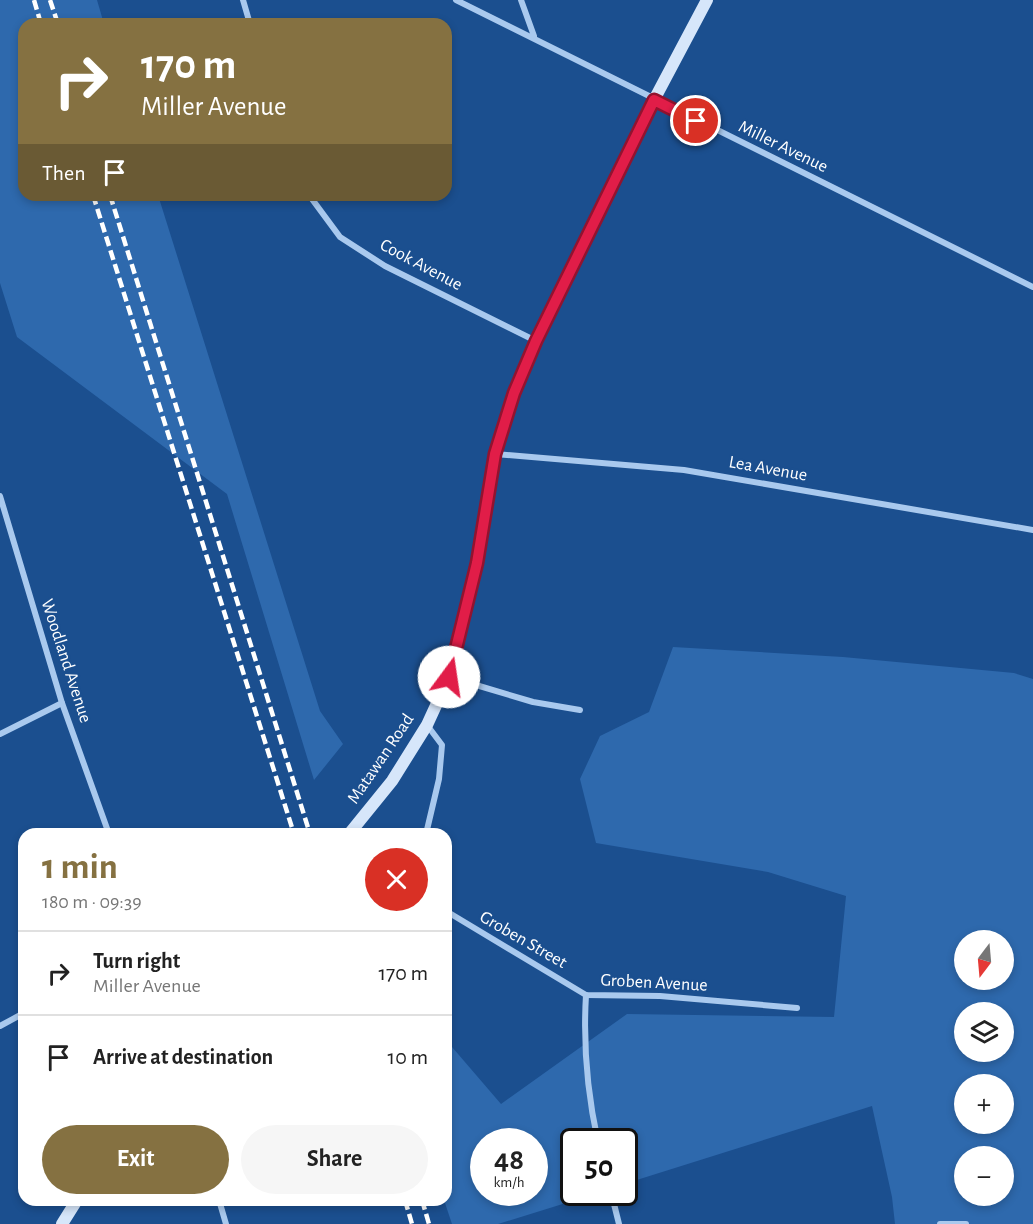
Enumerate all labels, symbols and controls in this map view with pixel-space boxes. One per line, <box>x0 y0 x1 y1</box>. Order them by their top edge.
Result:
icon: right <box>42 42 120 120</box>
text: 170 m <box>141 44 236 86</box>
text: Miller Avenue <box>141 93 287 120</box>
pin <box>670 95 721 146</box>
icon: arrive <box>679 104 712 137</box>
street label: Miller Avenue <box>735 118 831 176</box>
icon: arrive <box>98 156 131 189</box>
text: Then <box>42 162 86 184</box>
street label: Cook Avenue <box>377 236 465 294</box>
street label: Lea Avenue <box>727 453 809 485</box>
street label: Woodland Avenue <box>38 597 94 725</box>
position arrow <box>417 645 481 709</box>
street label: Matawan Road <box>344 711 418 807</box>
button: close <box>365 848 428 911</box>
text: 1 min <box>42 849 118 885</box>
text: 180 m · 09:39 <box>42 892 142 912</box>
street label: Groben Street <box>476 908 570 972</box>
north arrow <box>954 930 1014 990</box>
map controls <box>954 930 1014 1206</box>
text: Turn right <box>93 950 180 972</box>
icon: right <box>42 957 75 990</box>
text: 170 m <box>378 962 428 984</box>
street label: Groben Avenue <box>600 971 708 995</box>
text: Miller Avenue <box>93 976 201 996</box>
button: layers <box>954 1002 1014 1062</box>
icon: arrive <box>42 1041 75 1074</box>
text: Arrive at destination <box>93 1046 273 1068</box>
text: 10 m <box>388 1046 428 1068</box>
button: + <box>954 1074 1014 1134</box>
button: Exit <box>42 1125 229 1194</box>
button: Share <box>241 1125 428 1194</box>
speed limit sign: 50 <box>560 1128 638 1206</box>
text: 48 <box>494 1145 524 1175</box>
button: − <box>954 1146 1014 1206</box>
text: km/h <box>494 1175 524 1190</box>

